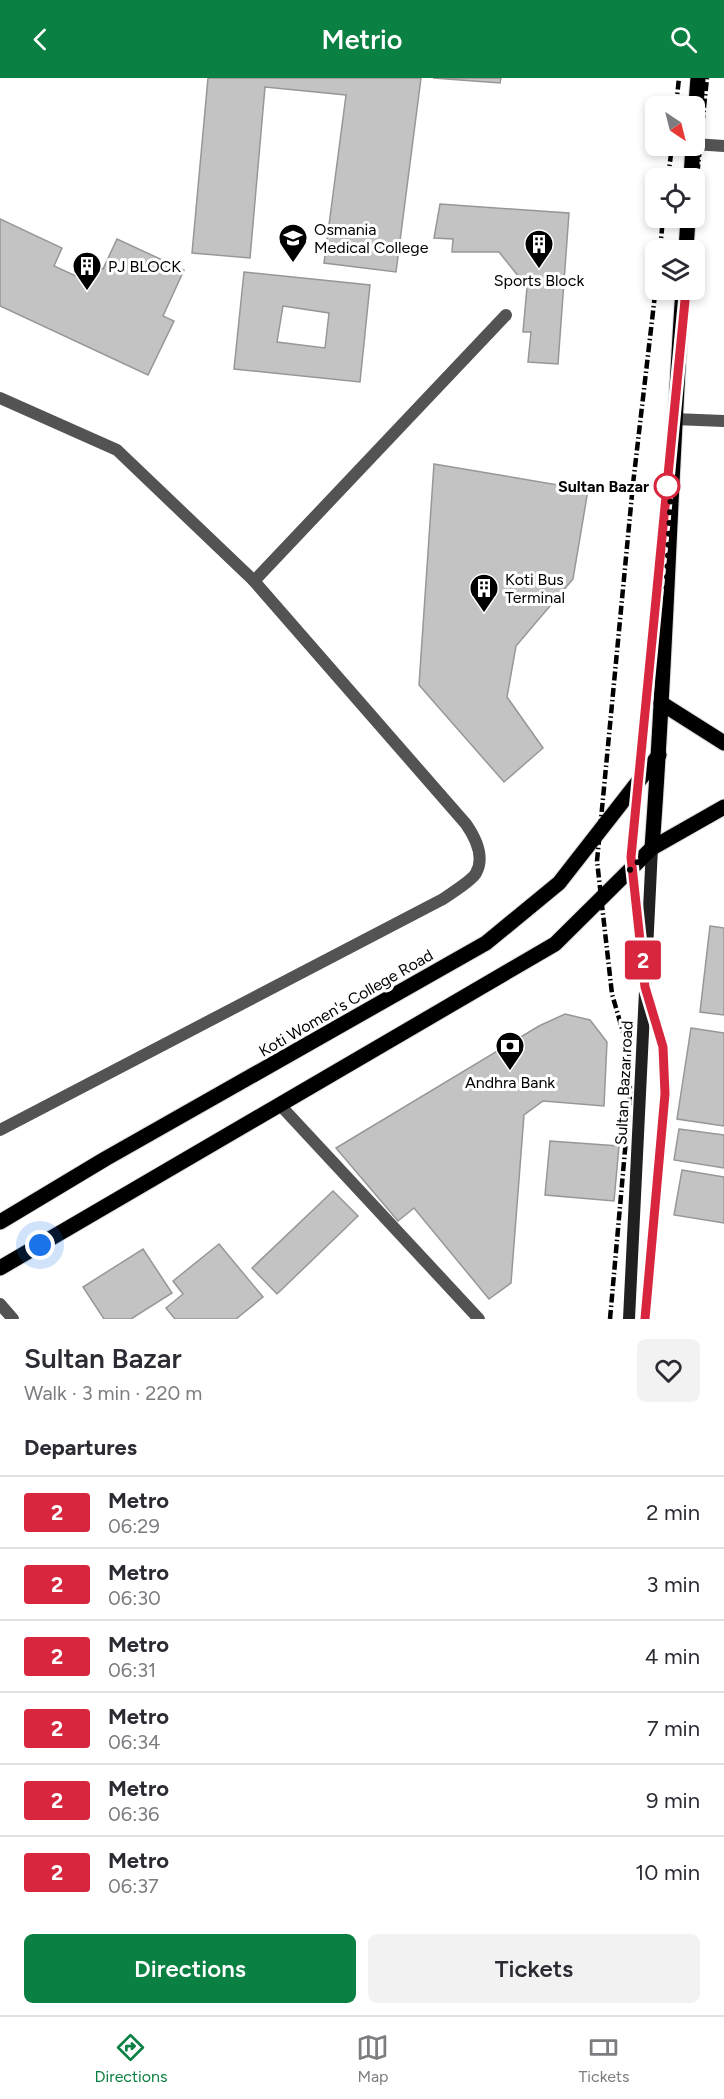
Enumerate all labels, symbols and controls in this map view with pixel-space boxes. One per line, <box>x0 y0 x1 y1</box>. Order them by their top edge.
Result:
icon: back <box>24 23 57 56</box>
text: Metrio <box>322 23 402 56</box>
icon: search <box>667 23 700 56</box>
north arrow <box>645 96 705 156</box>
map controls <box>645 96 705 300</box>
button: locate <box>645 168 705 228</box>
place label: Osmania Medical College <box>314 220 429 257</box>
school or university icon: Osmania Medical College <box>277 222 309 264</box>
building icon: Sports Block <box>523 228 555 270</box>
button: layers <box>645 240 705 300</box>
building icon: PJ BLOCK <box>71 250 103 292</box>
place label: PJ BLOCK <box>108 257 181 276</box>
place label: Sports Block <box>494 271 584 290</box>
marker: Sultan Bazar <box>654 473 680 499</box>
place label: Sultan Bazar <box>558 477 649 496</box>
place label: Koti Bus Terminal <box>505 570 565 607</box>
building icon: Koti Bus Terminal <box>468 572 500 614</box>
line badge: 2 <box>624 940 662 980</box>
street label: Koti Women's College Road <box>256 945 436 1061</box>
text: 2 <box>637 948 649 973</box>
street label: Sultan Bazar road <box>611 1020 637 1146</box>
bank icon: Andhra Bank <box>494 1030 526 1072</box>
place label: Andhra Bank <box>465 1073 555 1092</box>
your location <box>25 1230 55 1260</box>
button: heart <box>637 1339 700 1402</box>
text: Sultan Bazar <box>24 1341 182 1375</box>
text: Walk · 3 min · 220 m <box>24 1381 202 1405</box>
text: Departures <box>24 1434 137 1461</box>
text: Metro <box>108 1487 169 1514</box>
text: 2 min <box>646 1499 700 1526</box>
text: 2 <box>51 1500 63 1525</box>
text: 06:29 <box>108 1514 160 1538</box>
text: Metro <box>108 1559 169 1586</box>
text: 3 min <box>646 1571 700 1598</box>
text: 2 <box>51 1572 63 1597</box>
text: 06:30 <box>108 1586 161 1610</box>
text: Metro <box>108 1631 169 1658</box>
text: 4 min <box>645 1643 700 1670</box>
text: 2 <box>51 1644 63 1669</box>
text: 06:31 <box>108 1658 156 1682</box>
text: Metro <box>108 1703 169 1730</box>
text: 7 min <box>647 1715 700 1742</box>
text: 2 <box>51 1716 63 1741</box>
text: 06:34 <box>108 1730 161 1754</box>
text: Metro <box>108 1775 169 1802</box>
text: 9 min <box>646 1787 700 1814</box>
text: 2 <box>51 1788 63 1813</box>
text: 06:36 <box>108 1802 159 1826</box>
text: Metro <box>108 1847 169 1874</box>
text: 10 min <box>635 1859 700 1886</box>
text: 2 <box>51 1860 63 1885</box>
text: 06:37 <box>108 1874 159 1898</box>
button: Directions <box>24 1934 356 2003</box>
button: Tickets <box>368 1934 700 2003</box>
tab: Directions <box>95 2031 167 2086</box>
tab: Map <box>356 2031 389 2086</box>
tab: Tickets <box>578 2031 629 2086</box>

